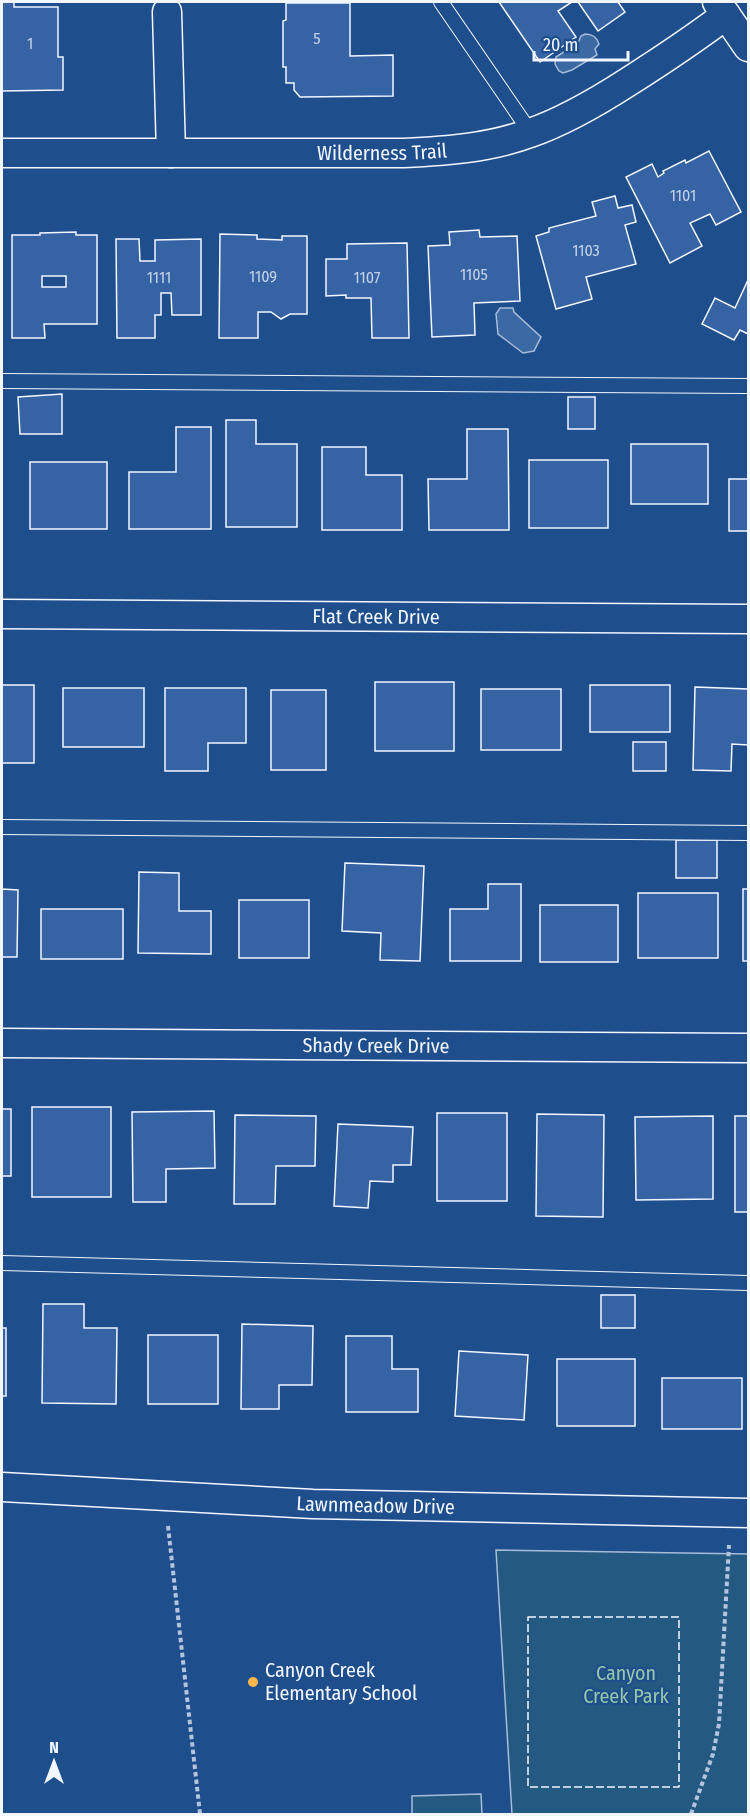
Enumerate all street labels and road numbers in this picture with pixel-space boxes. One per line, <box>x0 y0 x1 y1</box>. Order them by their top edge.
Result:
street label: Wilderness Trail <box>317 138 448 165</box>
street label: Flat Creek Drive <box>312 604 440 629</box>
street label: Shady Creek Drive <box>302 1033 450 1058</box>
street label: Lawnmeadow Drive <box>296 1491 455 1519</box>

